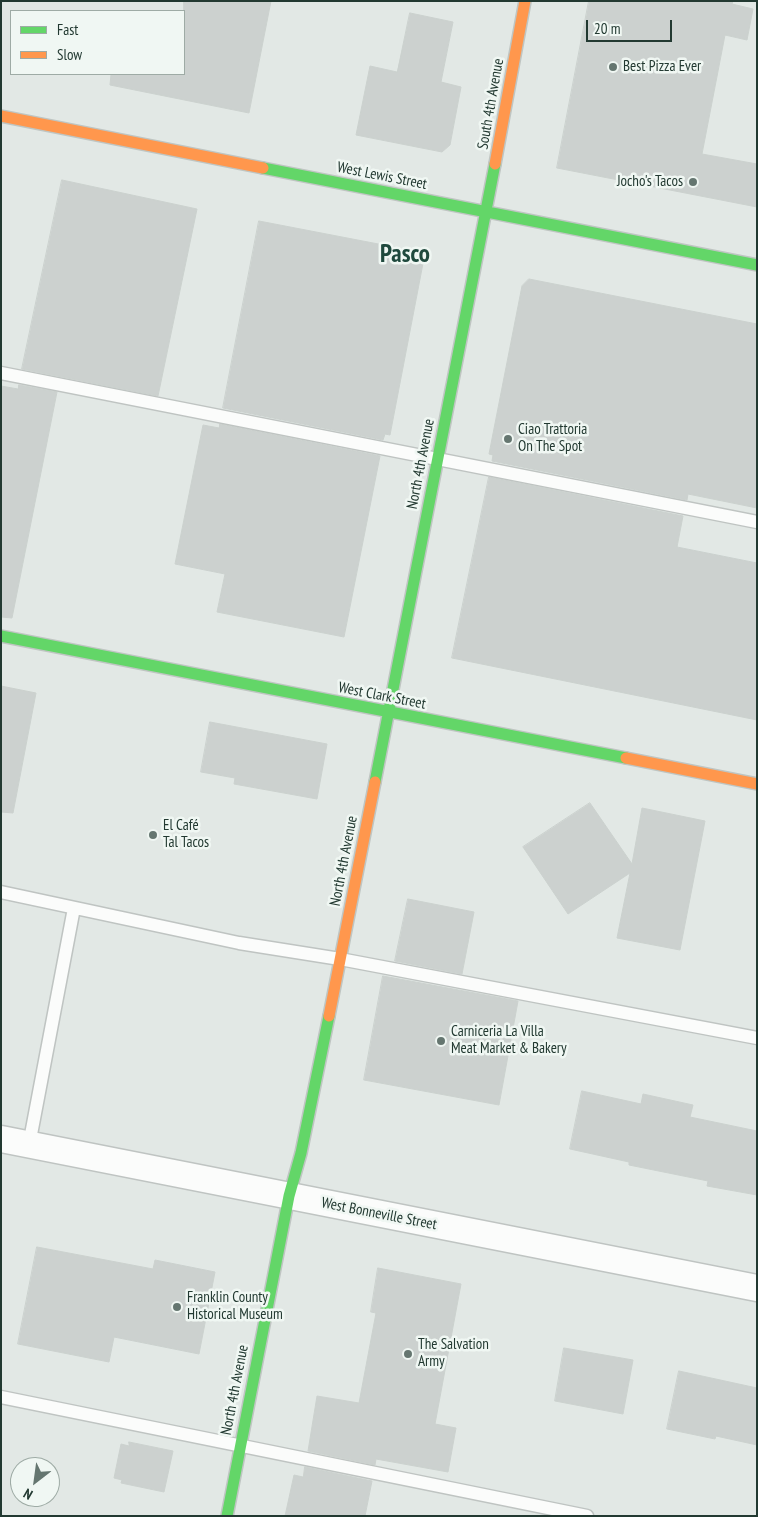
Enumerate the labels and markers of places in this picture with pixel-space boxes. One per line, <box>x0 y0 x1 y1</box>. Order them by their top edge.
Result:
place label: Best Pizza Ever <box>623 58 701 76</box>
marker: Best Pizza Ever <box>607 61 619 73</box>
place label: Jocho's Tacos <box>617 173 683 191</box>
marker: Jocho's Tacos <box>687 176 699 188</box>
place label: Ciao Trattoria On The Spot <box>518 421 587 456</box>
marker: Ciao Trattoria On The Spot <box>502 433 514 445</box>
place label: El Café Tal Tacos <box>163 817 209 852</box>
marker: El Café Tal Tacos <box>147 829 159 841</box>
place label: Carniceria La Villa Meat Market & Bakery <box>451 1023 567 1058</box>
marker: Carniceria La Villa Meat Market & Bakery <box>435 1035 447 1047</box>
place label: Franklin County Historical Museum <box>187 1289 283 1324</box>
marker: Franklin County Historical Museum <box>171 1301 183 1313</box>
place label: The Salvation Army <box>418 1336 489 1371</box>
marker: The Salvation Army <box>402 1348 414 1360</box>

